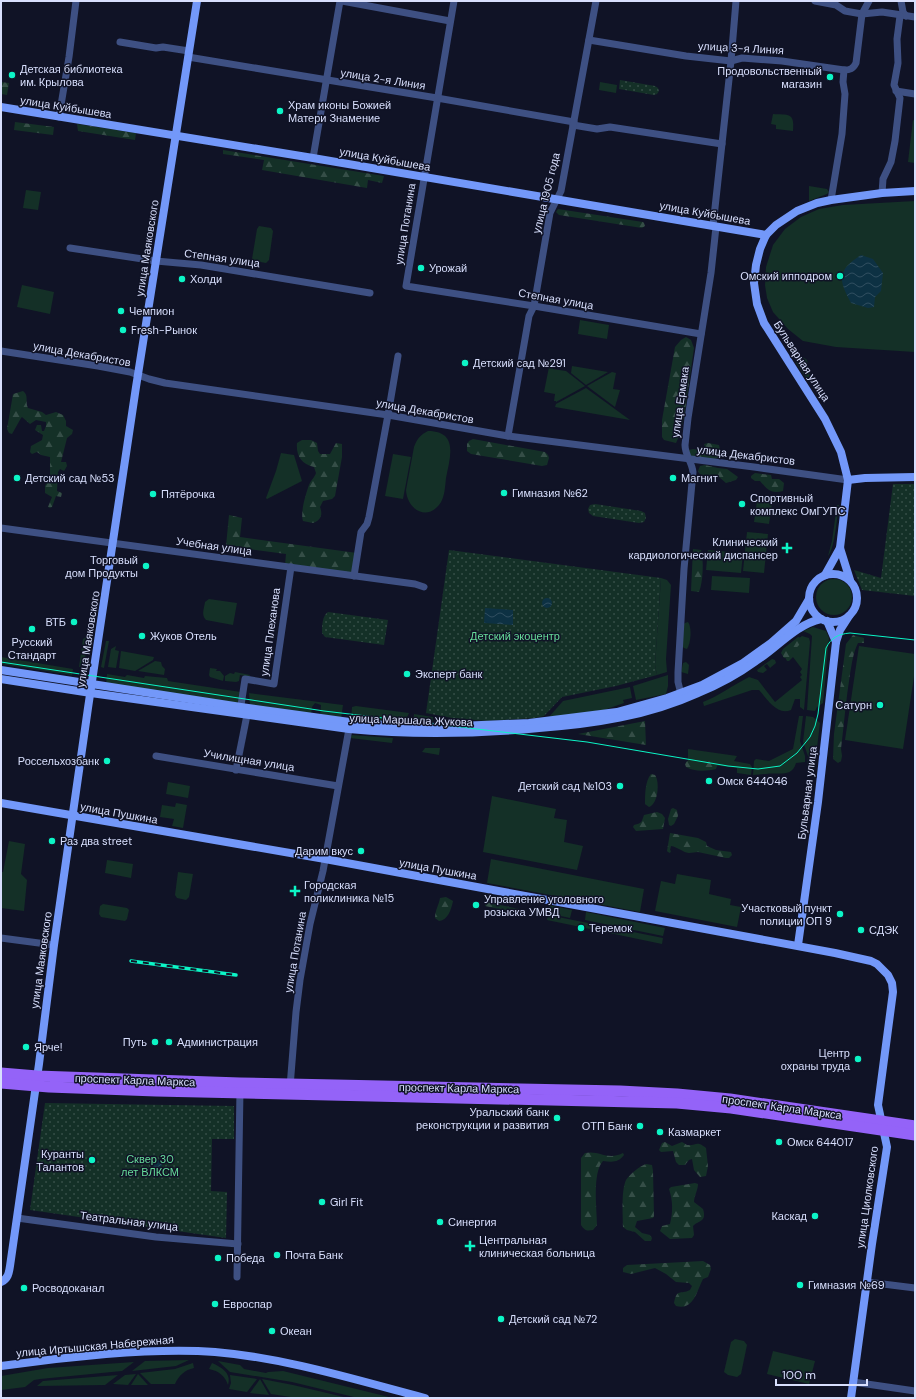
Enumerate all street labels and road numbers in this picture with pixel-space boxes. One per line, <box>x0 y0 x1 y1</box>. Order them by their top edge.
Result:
street label: улица 3-я Линия <box>698 39 784 57</box>
street label: улица 2-я Линия <box>339 65 427 93</box>
street label: улица Куйбышева <box>19 93 113 121</box>
street label: улица Куйбышева <box>338 144 432 174</box>
street label: улица 1905 года <box>529 150 563 235</box>
street label: улица Потанина <box>392 181 418 266</box>
street label: улица Куйбышева <box>658 198 752 228</box>
street label: улица Маяковского <box>132 199 162 297</box>
street label: Степная улица <box>183 246 262 270</box>
street label: Степная улица <box>517 285 596 313</box>
street label: Бульварная улица <box>771 318 834 405</box>
street label: улица Декабристов <box>32 339 132 370</box>
street label: улица Ермака <box>668 365 692 438</box>
street label: улица Декабристов <box>375 396 475 427</box>
street label: улица Декабристов <box>696 442 796 468</box>
street label: Учебная улица <box>175 534 254 558</box>
street label: улица Плеханова <box>257 586 283 677</box>
street label: улица Маяковского <box>73 590 103 688</box>
street label: улица Маршала Жукова <box>349 711 474 729</box>
street label: Бульварная улица <box>794 745 820 840</box>
street label: Училищная улица <box>203 746 296 774</box>
street label: улица Пушкина <box>79 799 160 827</box>
street label: улица Пушкина <box>398 855 479 883</box>
street label: улица Потанина <box>281 909 309 994</box>
street label: улица Маяковского <box>27 911 55 1009</box>
street label: проспект Карла Маркса <box>75 1071 196 1089</box>
street label: проспект Карла Маркса <box>399 1080 520 1096</box>
street label: проспект Карла Маркса <box>721 1092 843 1122</box>
street label: улица Циолковского <box>853 1145 881 1249</box>
street label: Театральная улица <box>79 1208 180 1234</box>
street label: улица Иртышская Набережная <box>16 1332 174 1360</box>

